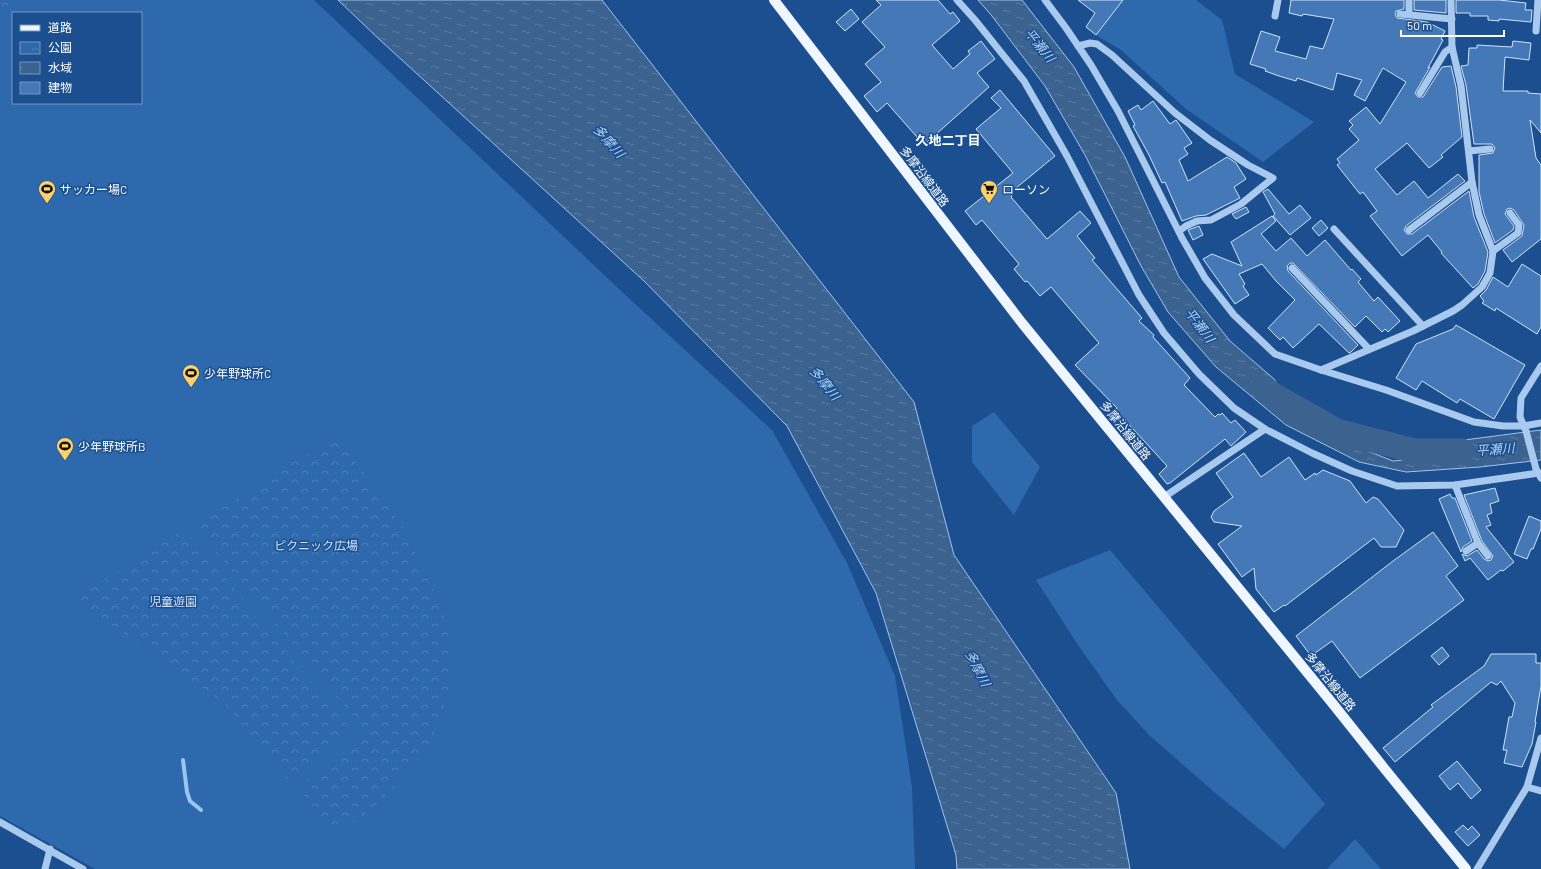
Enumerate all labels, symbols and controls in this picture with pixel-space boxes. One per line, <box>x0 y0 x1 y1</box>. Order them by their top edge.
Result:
legend <box>12 12 142 104</box>
scale bar <box>1401 12 1504 38</box>
text: 50 m <box>1407 18 1432 32</box>
text: 道路 <box>48 20 72 34</box>
water label: 平瀬川 <box>1022 25 1060 67</box>
text: 公園 <box>48 40 72 54</box>
text: 水域 <box>48 60 72 74</box>
text: 建物 <box>48 80 72 94</box>
water label: 多摩川 <box>590 121 629 162</box>
district label: 久地二丁目 <box>915 132 981 148</box>
street label: 多摩沿線道路 <box>898 143 952 209</box>
sports icon: サッカー場C <box>37 179 57 204</box>
supermarket icon: ローソン <box>979 179 999 204</box>
place label: サッカー場C <box>60 182 127 196</box>
place label: ローソン <box>1002 182 1050 196</box>
water label: 平瀬川 <box>1182 305 1219 347</box>
sports icon: 少年野球所C <box>181 363 201 388</box>
water label: 多摩川 <box>807 363 845 405</box>
place label: 少年野球所C <box>204 366 271 380</box>
street label: 多摩沿線道路 <box>1098 398 1154 462</box>
sports icon: 少年野球所B <box>55 436 75 461</box>
place label: 少年野球所B <box>78 439 146 453</box>
water label: 平瀬川 <box>1475 440 1517 458</box>
park label: ピクニック広場 <box>274 538 358 552</box>
park label: 児童遊園 <box>149 594 197 608</box>
water label: 多摩川 <box>962 647 995 691</box>
street label: 多摩沿線道路 <box>1303 649 1359 713</box>

